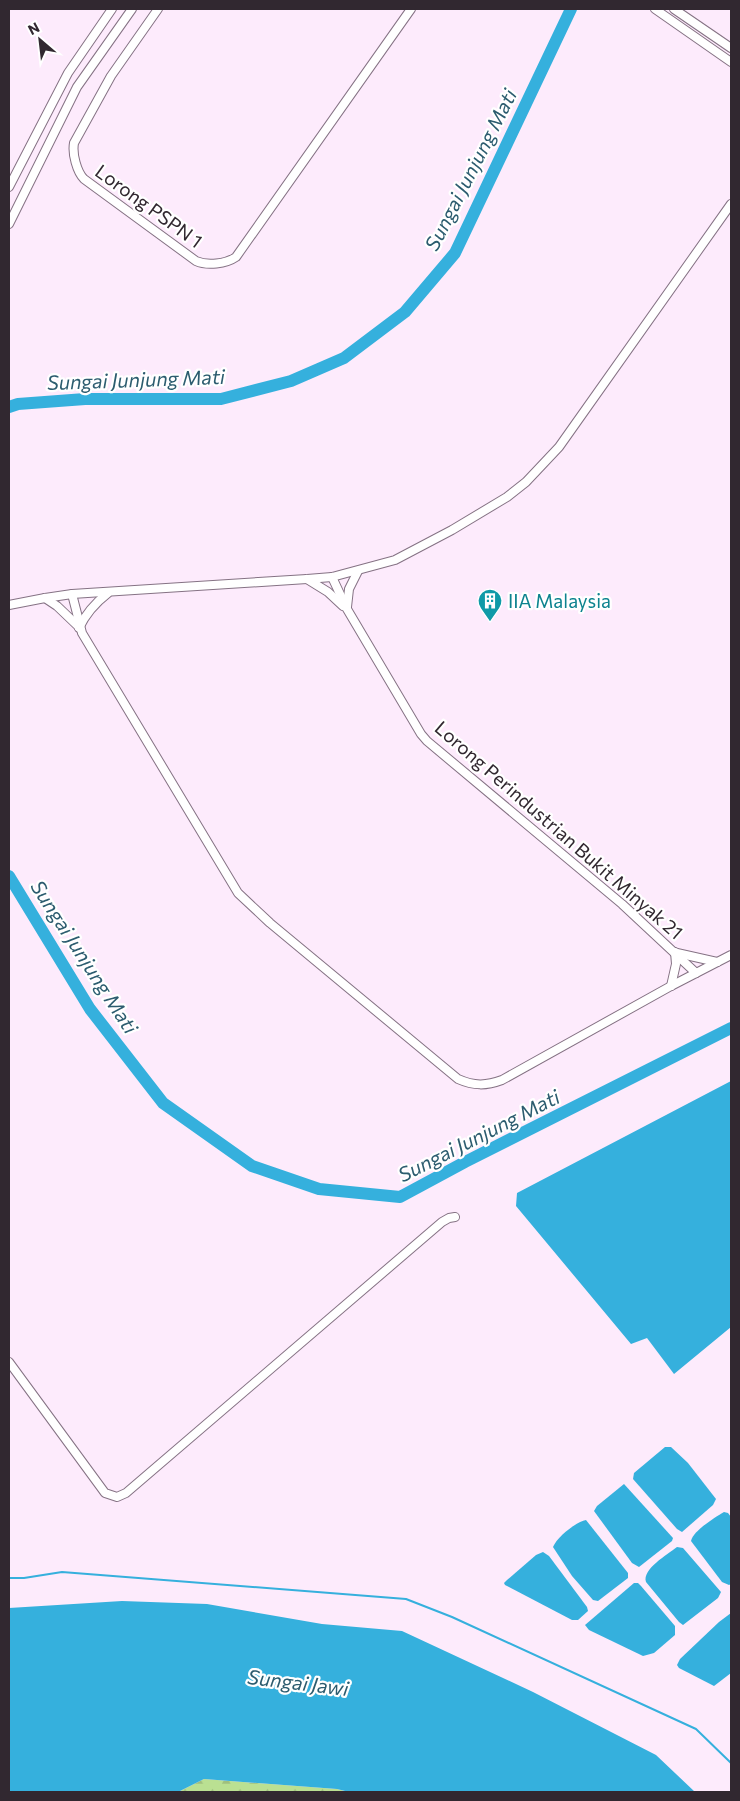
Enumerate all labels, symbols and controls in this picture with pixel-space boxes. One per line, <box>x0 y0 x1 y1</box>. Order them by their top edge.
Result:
north arrow <box>15 15 65 65</box>
text: N <box>25 18 42 38</box>
water label: Sungai Junjung Mati <box>419 84 522 254</box>
street label: Lorong PSPN 1 <box>91 159 207 252</box>
water label: Sungai Junjung Mati <box>47 364 226 394</box>
building icon: IIA Malaysia <box>477 588 503 622</box>
place label: IIA Malaysia <box>508 589 611 612</box>
street label: Lorong Perindustrian Bukit Minyak 21 <box>431 716 688 944</box>
water label: Sungai Junjung Mati <box>26 875 144 1038</box>
water label: Sungai Junjung Mati <box>394 1084 564 1186</box>
water label: Sungai Jawi <box>246 1664 351 1700</box>

